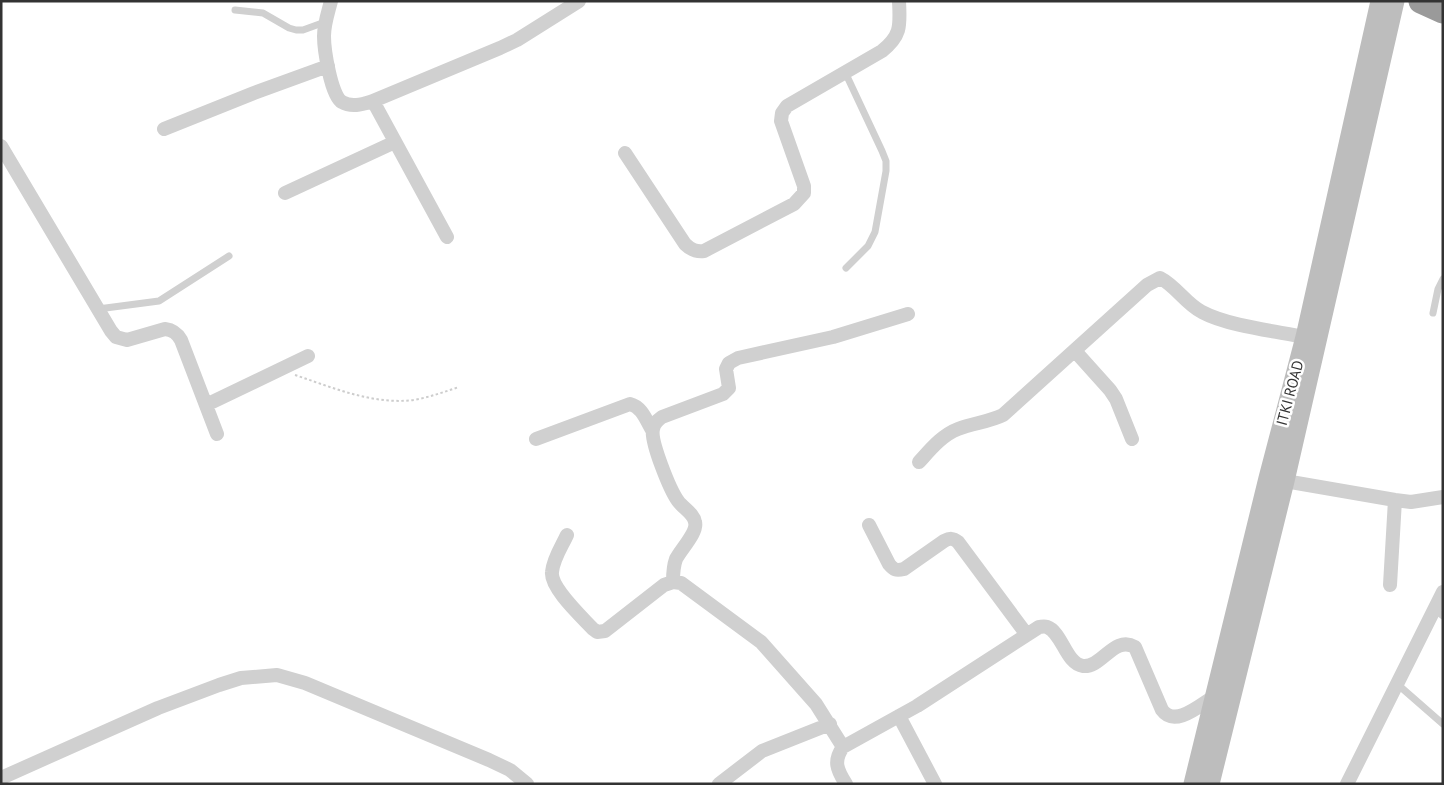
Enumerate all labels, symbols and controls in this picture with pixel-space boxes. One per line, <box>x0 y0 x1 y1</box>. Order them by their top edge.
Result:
street label: ITKI ROAD <box>1272 358 1307 428</box>

